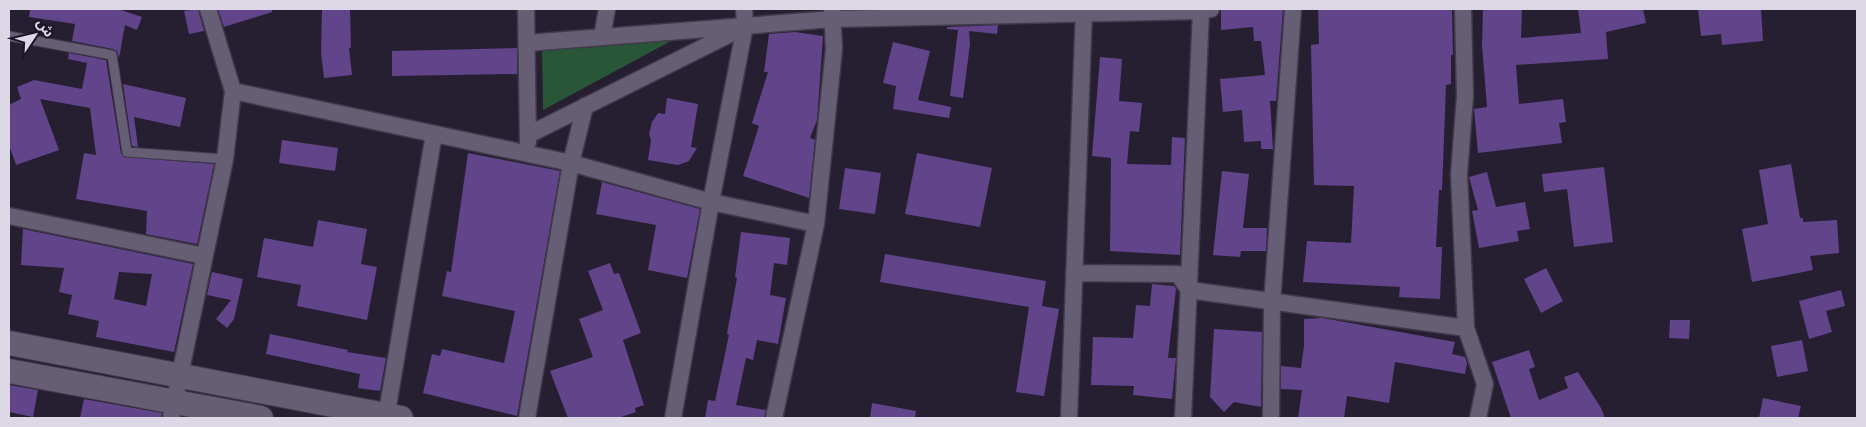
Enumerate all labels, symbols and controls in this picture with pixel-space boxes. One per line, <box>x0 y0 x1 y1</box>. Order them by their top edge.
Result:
north arrow <box>10 10 60 60</box>
text: ش <box>33 15 59 41</box>

